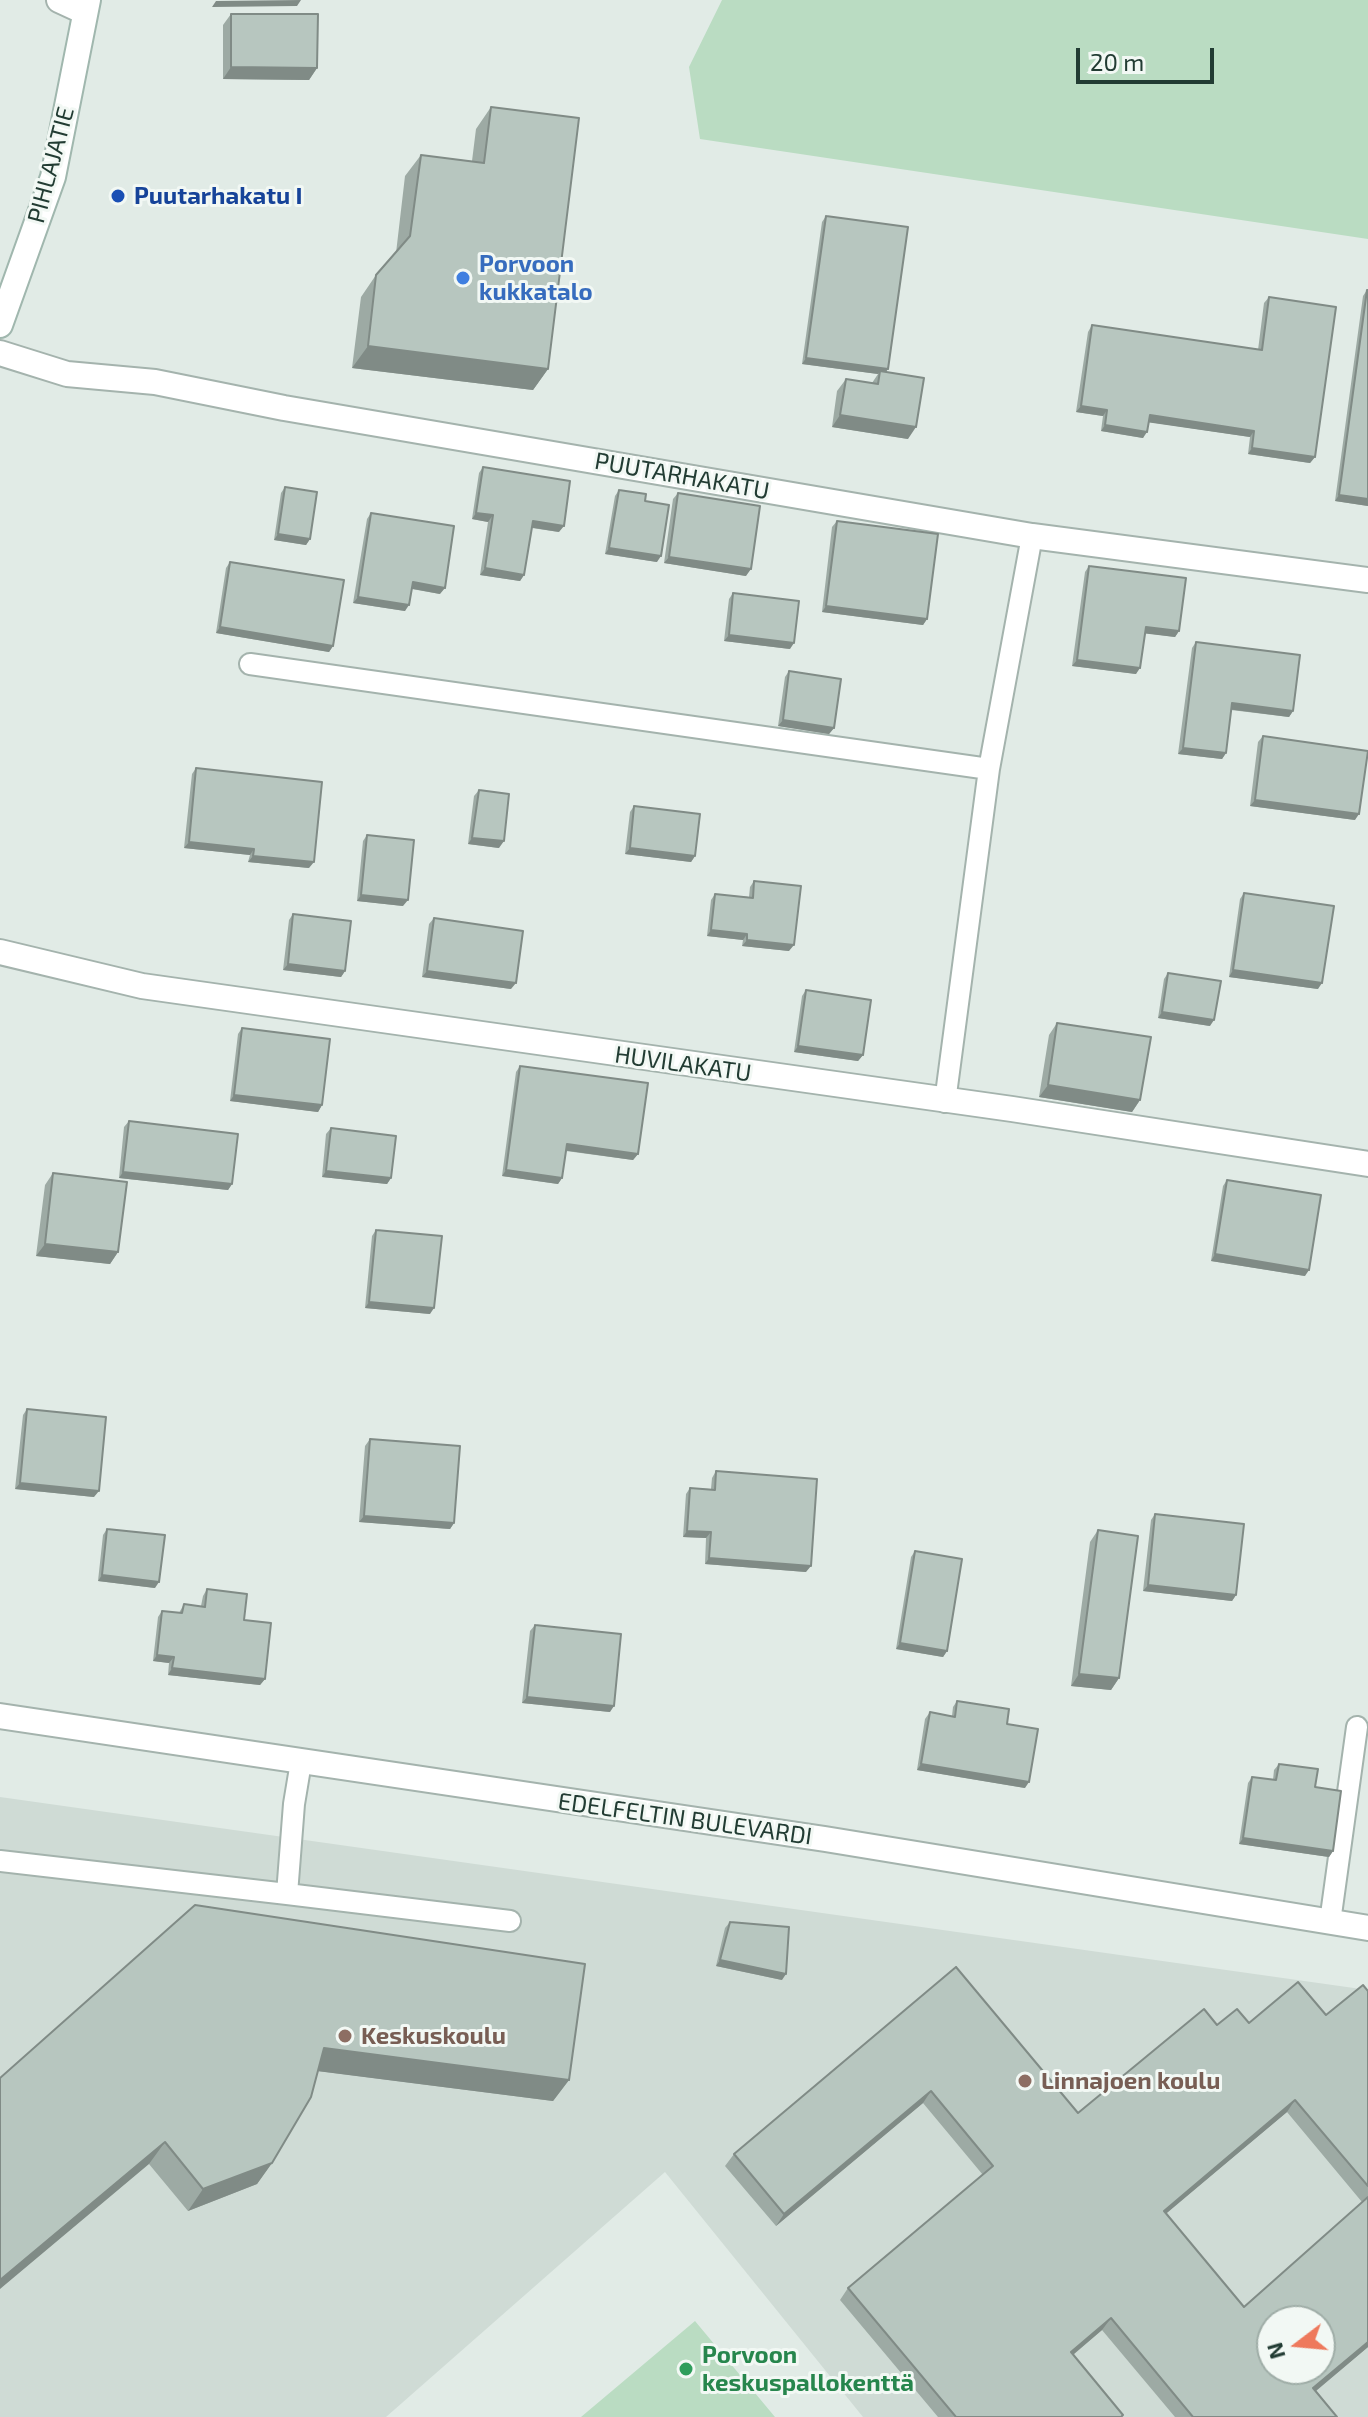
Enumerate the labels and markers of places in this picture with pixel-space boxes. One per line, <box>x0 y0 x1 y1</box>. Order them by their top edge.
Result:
place label: Puutarhakatu I <box>134 182 303 210</box>
marker: Puutarhakatu I <box>109 187 127 205</box>
place label: Porvoon kukkatalo <box>479 250 593 306</box>
marker: Porvoon kukkatalo <box>454 269 472 287</box>
place label: Keskuskoulu <box>361 2022 506 2050</box>
marker: Keskuskoulu <box>336 2027 354 2045</box>
place label: Linnajoen koulu <box>1041 2067 1220 2095</box>
marker: Linnajoen koulu <box>1016 2072 1034 2090</box>
place label: Porvoon keskuspallokenttä <box>702 2341 914 2397</box>
marker: Porvoon keskuspallokenttä <box>677 2360 695 2378</box>

